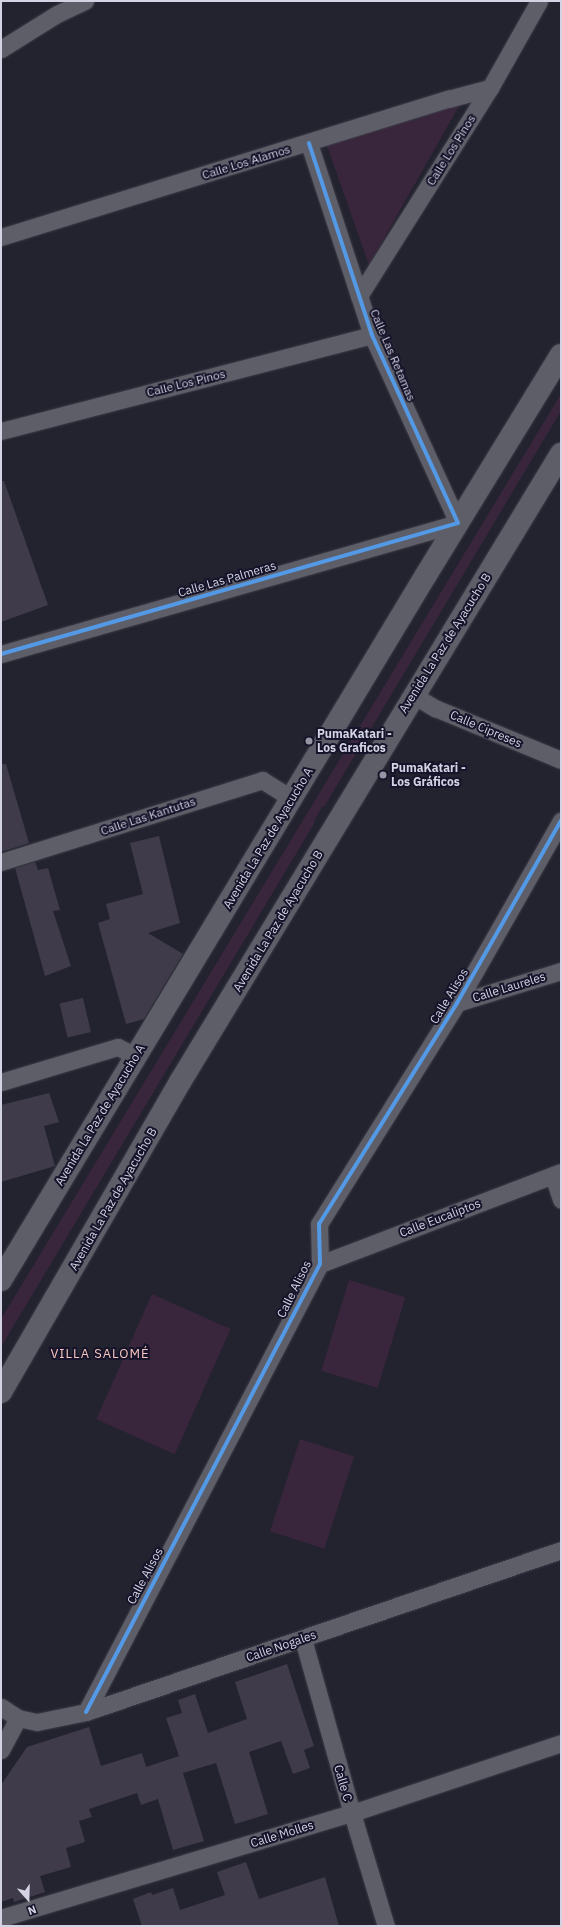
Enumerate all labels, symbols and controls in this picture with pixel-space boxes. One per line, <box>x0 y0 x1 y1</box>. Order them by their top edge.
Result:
street label: Calle Los Pinos <box>424 112 478 188</box>
street label: Calle Los Alamos <box>200 142 292 182</box>
street label: Calle Las Retamas <box>367 307 419 403</box>
street label: Calle Los Pinos <box>145 366 227 400</box>
street label: Calle Las Palmeras <box>176 558 278 600</box>
street label: Avenida La Paz de Ayacucho B <box>396 570 494 716</box>
street label: Calle Cipreses <box>448 707 524 751</box>
place label: PumaKatari - Los Graficos <box>317 727 392 755</box>
marker: PumaKatari - Los Graficos <box>304 736 314 746</box>
place label: PumaKatari - Los Gráficos <box>391 761 466 789</box>
street label: Avenida La Paz de Ayacucho A <box>220 765 316 911</box>
marker: PumaKatari - Los Gráficos <box>378 770 388 780</box>
street label: Calle Las Kantutas <box>99 794 197 838</box>
street label: Avenida La Paz de Ayacucho B <box>230 848 326 994</box>
street label: Calle Alisos <box>427 966 471 1026</box>
street label: Calle Laureles <box>471 969 547 1005</box>
street label: Avenida La Paz de Ayacucho A <box>52 1042 148 1188</box>
street label: Avenida La Paz de Ayacucho B <box>66 1125 160 1273</box>
street label: Calle Eucaliptos <box>397 1196 483 1240</box>
street label: Calle Alisos <box>274 1258 314 1320</box>
district label: VILLA SALOMÉ <box>50 1346 150 1362</box>
street label: Calle Alisos <box>124 1545 166 1607</box>
street label: Calle Nogales <box>244 1627 318 1665</box>
street label: Calle C <box>331 1763 355 1803</box>
street label: Calle Molles <box>249 1818 315 1850</box>
north arrow <box>8 1879 48 1919</box>
text: N <box>26 1902 38 1918</box>

